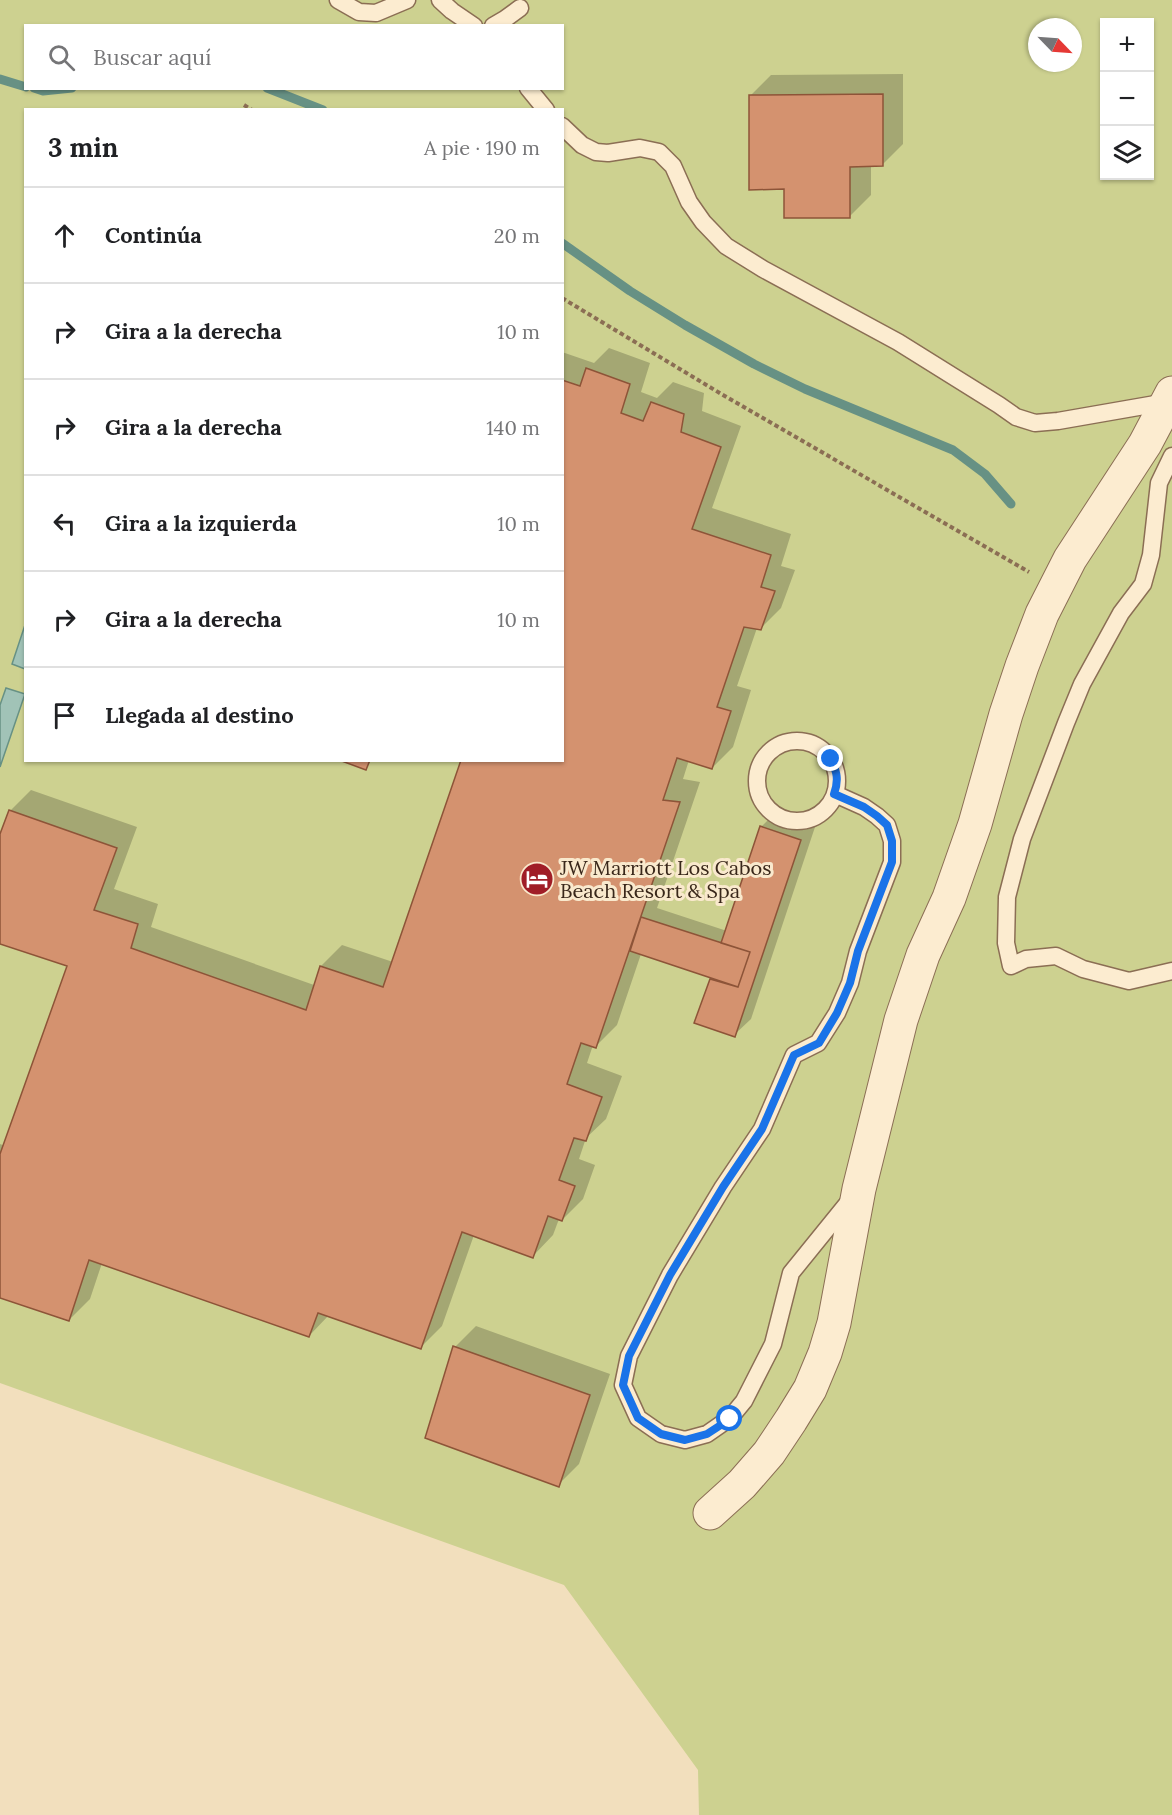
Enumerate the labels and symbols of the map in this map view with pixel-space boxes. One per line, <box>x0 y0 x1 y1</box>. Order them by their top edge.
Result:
north arrow <box>1028 18 1082 72</box>
route end <box>817 745 843 771</box>
place label: JW Marriott Los Cabos Beach Resort & Spa <box>559 855 772 903</box>
hotel icon: JW Marriott Los Cabos Beach Resort & Spa <box>519 861 555 897</box>
route start <box>716 1405 742 1431</box>

